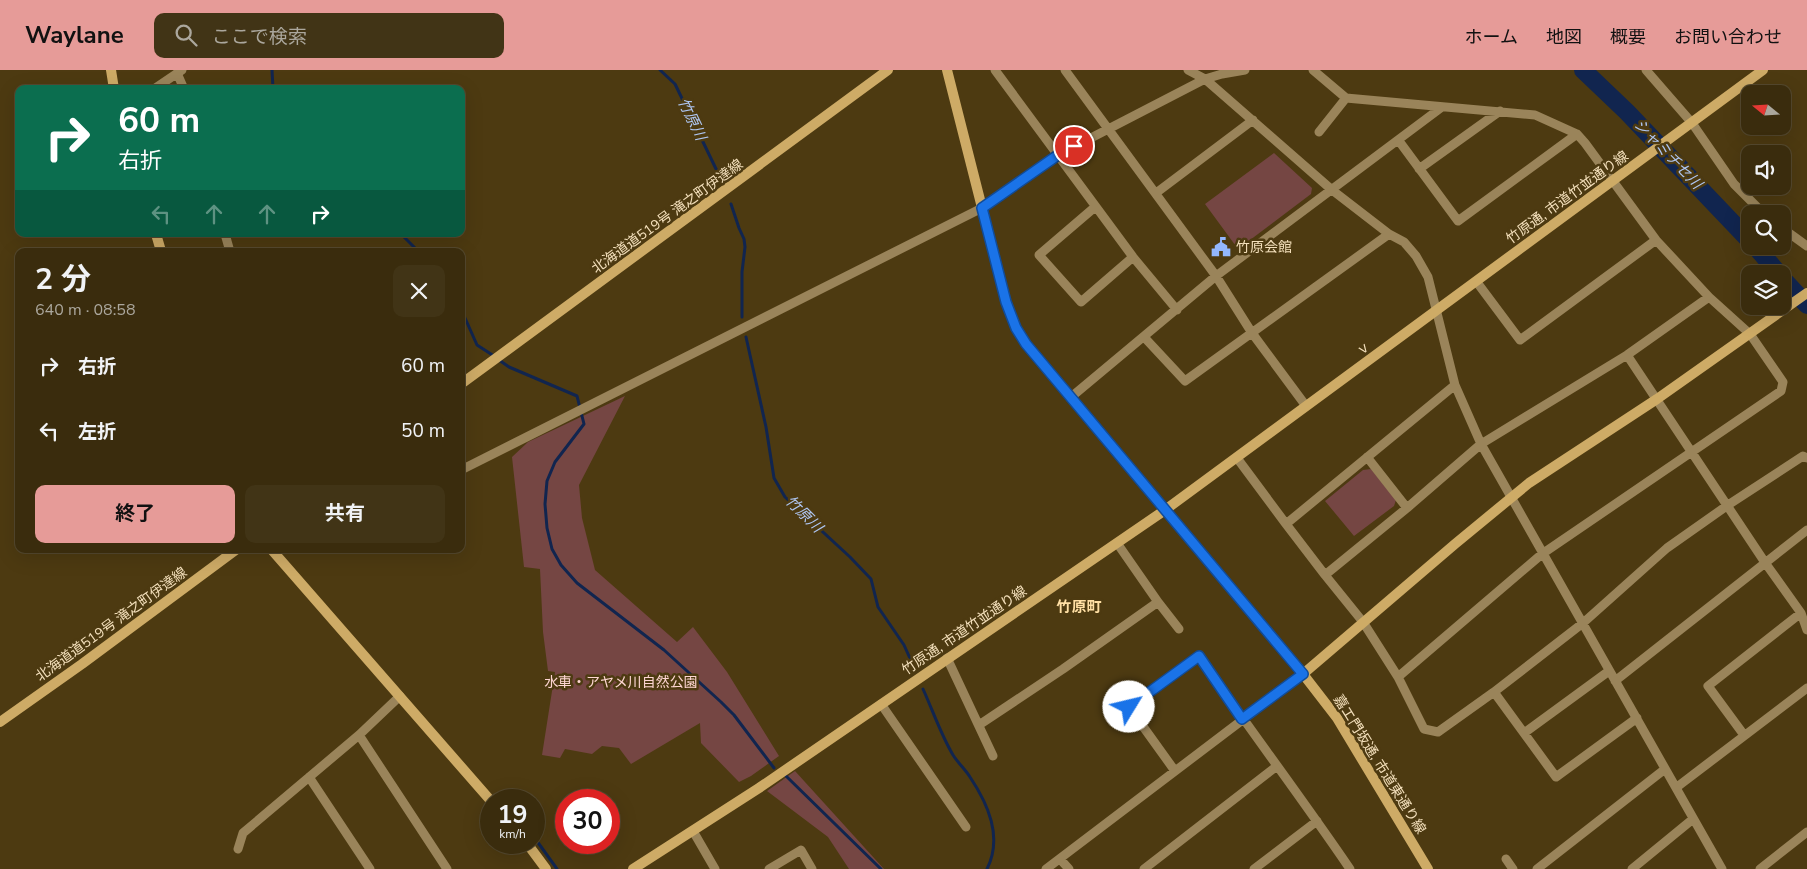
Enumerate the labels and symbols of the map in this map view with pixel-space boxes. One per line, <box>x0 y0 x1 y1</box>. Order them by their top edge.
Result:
north arrow <box>1741 85 1791 135</box>
water label: 竹原川 <box>673 94 712 145</box>
water label: シャミチセ川 <box>1630 115 1708 195</box>
pin <box>1053 125 1095 167</box>
street label: 竹原通, 市道竹並通り線 <box>1502 147 1632 248</box>
street label: 北海道道519号 滝之町伊達線 <box>588 155 747 278</box>
public building icon: 竹原会館 <box>1210 236 1232 258</box>
place label: 竹原会館 <box>1236 238 1292 257</box>
street label: ｖ <box>1352 337 1375 360</box>
water label: 竹原川 <box>781 491 828 538</box>
street label: 北海道道519号 滝之町伊達線 <box>32 563 191 686</box>
street label: 竹原通, 市道竹並通り線 <box>898 581 1030 679</box>
district label: 竹原町 <box>1056 597 1102 617</box>
park label: 水車・アヤメ川自然公園 <box>544 673 698 692</box>
position arrow <box>1102 680 1154 732</box>
street label: 嘉エ門坂通, 市道東通り線 <box>1329 691 1430 837</box>
speed limit sign: 30 <box>555 789 620 854</box>

